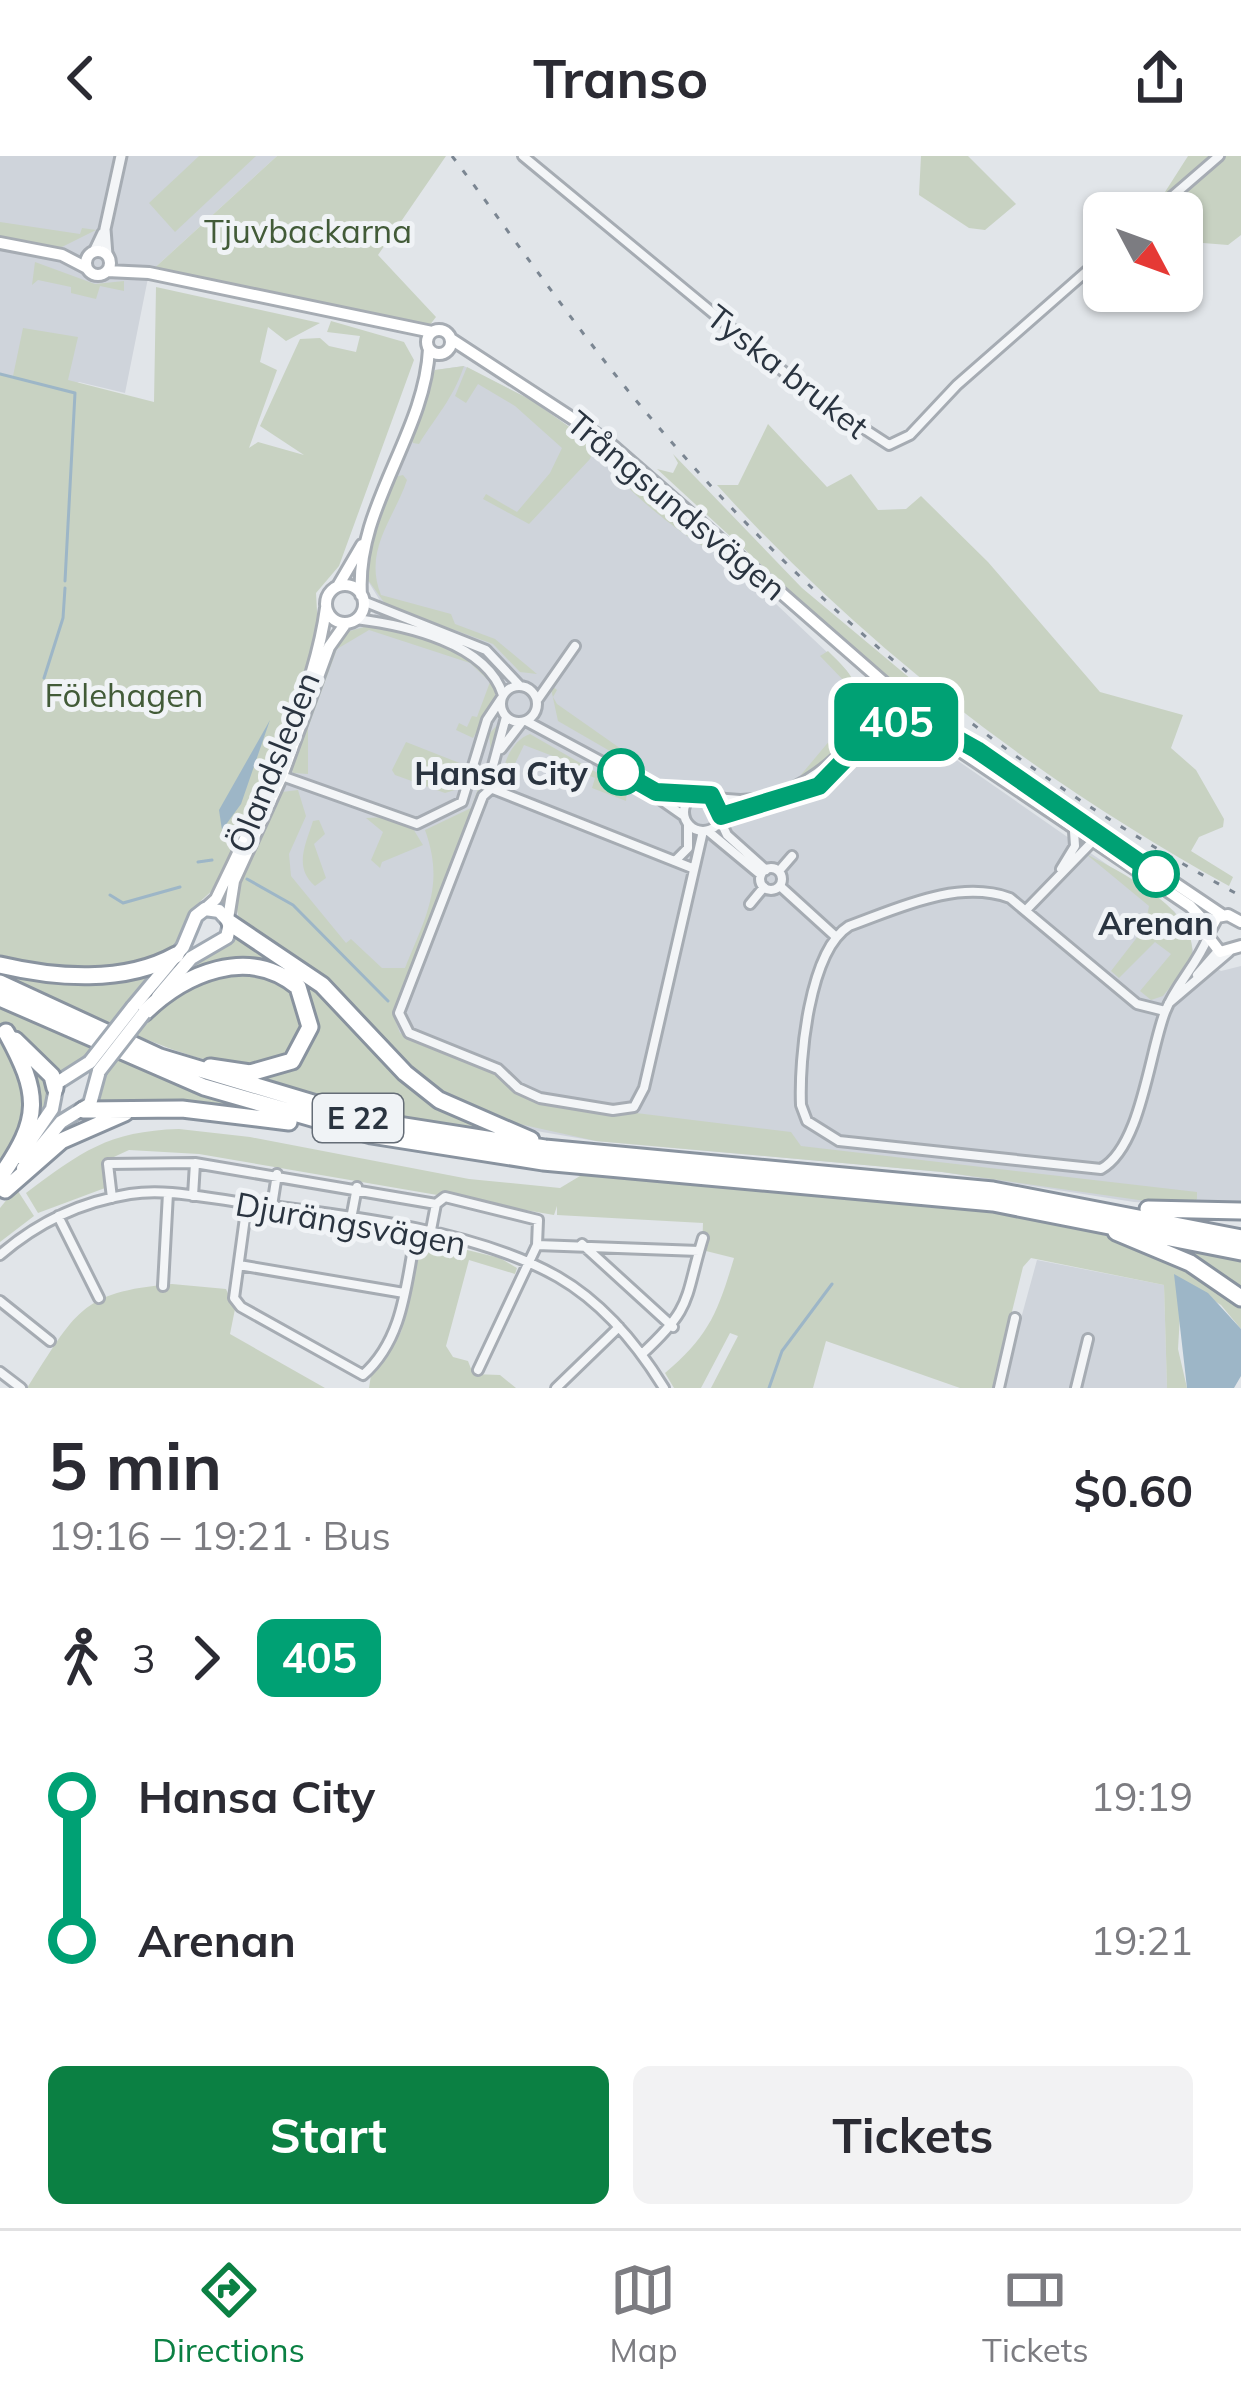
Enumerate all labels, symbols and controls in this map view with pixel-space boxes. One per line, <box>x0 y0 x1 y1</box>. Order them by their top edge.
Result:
text: Transo <box>533 44 708 112</box>
icon: back <box>48 45 114 111</box>
icon: share <box>1127 45 1193 111</box>
north arrow <box>1083 192 1203 312</box>
map controls <box>1083 192 1203 312</box>
park label: Tjuvbackarna <box>204 210 412 251</box>
street label: Tyska bruket <box>699 295 877 447</box>
street label: Trångsundsvägen <box>559 401 795 609</box>
street label: Ölandsleden <box>218 666 328 858</box>
park label: Fölehagen <box>45 674 203 715</box>
line badge: 405 <box>827 683 965 761</box>
text: 405 <box>858 695 934 748</box>
marker: Hansa City <box>599 750 643 794</box>
place label: Hansa City <box>414 752 588 793</box>
marker: Arenan <box>1134 852 1178 896</box>
place label: Arenan <box>1098 902 1214 943</box>
road number: E 22 <box>313 1094 403 1142</box>
street label: Djurängsvägen <box>233 1183 469 1263</box>
text: 5 min <box>48 1424 222 1507</box>
text: $0.60 <box>1074 1462 1193 1518</box>
text: 19:16 – 19:21 · Bus <box>48 1511 391 1560</box>
icon: walk <box>48 1625 114 1691</box>
icon: forward <box>173 1625 239 1691</box>
text: 405 <box>281 1631 357 1684</box>
text: 3 <box>132 1634 155 1683</box>
text: Hansa City <box>138 1768 375 1824</box>
text: 19:19 <box>1091 1772 1193 1821</box>
text: Arenan <box>138 1912 296 1968</box>
text: 19:21 <box>1091 1916 1193 1965</box>
button: Start <box>48 2066 609 2204</box>
button: Tickets <box>633 2066 1193 2204</box>
tab: Directions <box>152 2257 305 2370</box>
tab: Map <box>610 2257 677 2370</box>
tab: Tickets <box>982 2257 1089 2370</box>

